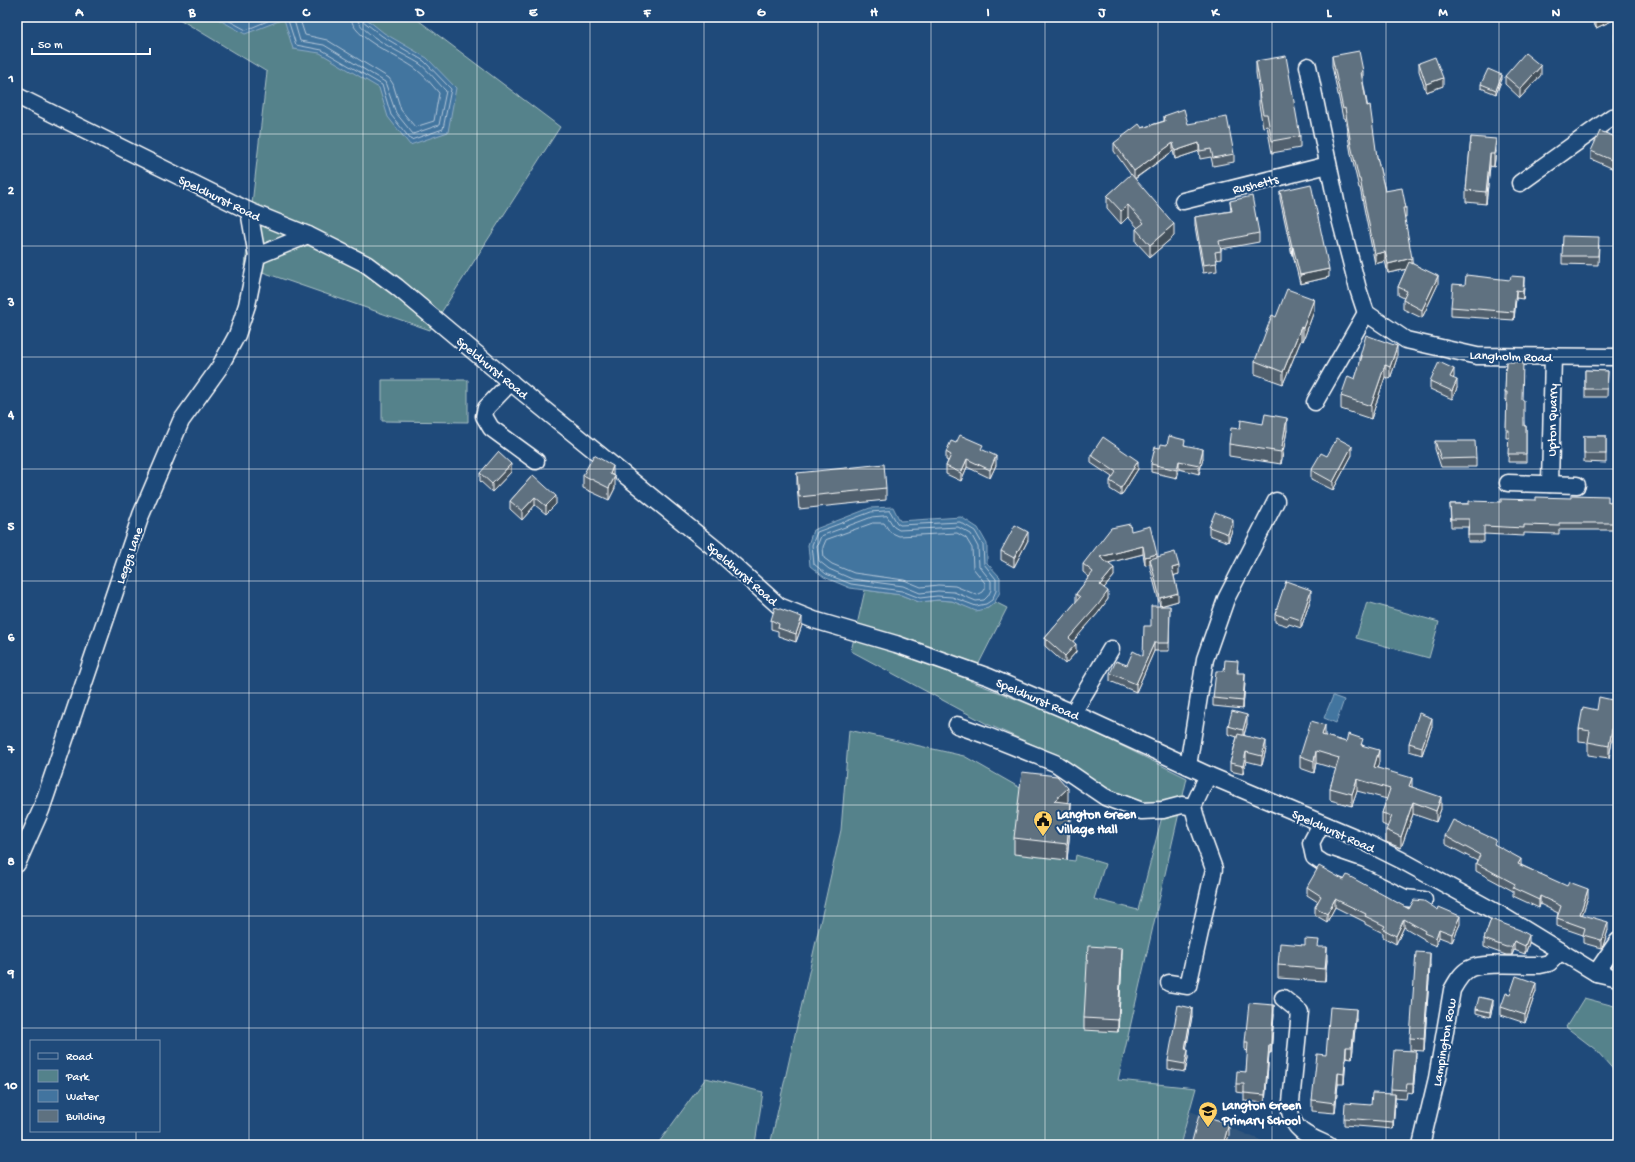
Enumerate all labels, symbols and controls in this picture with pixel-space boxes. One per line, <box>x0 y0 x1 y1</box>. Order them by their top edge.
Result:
text: A <box>74 6 84 21</box>
text: B <box>188 6 197 21</box>
text: C <box>301 6 311 21</box>
text: D <box>415 6 425 21</box>
text: E <box>529 6 538 21</box>
text: F <box>643 6 652 21</box>
text: G <box>757 6 766 21</box>
text: H <box>870 6 878 21</box>
text: I <box>986 6 990 21</box>
text: J <box>1098 6 1107 21</box>
text: K <box>1210 6 1220 21</box>
text: L <box>1327 6 1333 21</box>
text: M <box>1438 6 1448 21</box>
text: N <box>1552 6 1561 21</box>
scale bar <box>32 30 150 56</box>
text: 50 m <box>38 39 63 53</box>
text: 1 <box>7 72 14 87</box>
street label: Rushetts <box>1231 172 1281 198</box>
street label: Speldhurst Road <box>176 173 263 226</box>
text: 2 <box>8 184 15 199</box>
text: 3 <box>7 296 15 311</box>
street label: Speldhurst Road <box>453 335 531 404</box>
street label: Langholm Road <box>1469 349 1554 366</box>
street label: Upton Quarry <box>1545 383 1562 457</box>
text: 4 <box>7 408 15 423</box>
text: 5 <box>8 520 15 535</box>
street label: Leggs Lane <box>114 525 147 586</box>
street label: Speldhurst Road <box>703 540 781 611</box>
text: 6 <box>8 631 15 646</box>
street label: Speldhurst Road <box>993 676 1082 725</box>
text: 7 <box>7 743 16 758</box>
street label: Speldhurst Road <box>1289 807 1378 858</box>
place label: Langton Green Village Hall <box>1056 808 1137 838</box>
public building icon: Langton Green Village Hall <box>1032 809 1054 837</box>
text: 8 <box>7 855 15 870</box>
text: 9 <box>7 967 15 982</box>
street label: Lampington Row <box>1430 997 1461 1088</box>
legend <box>30 1040 160 1132</box>
text: Road <box>66 1051 93 1065</box>
text: Park <box>65 1071 91 1085</box>
text: 10 <box>4 1079 18 1094</box>
text: Water <box>66 1091 100 1105</box>
place label: Langton Green Primary School <box>1221 1099 1302 1129</box>
school or university icon: Langton Green Primary School <box>1197 1100 1219 1128</box>
text: Building <box>65 1111 105 1125</box>

